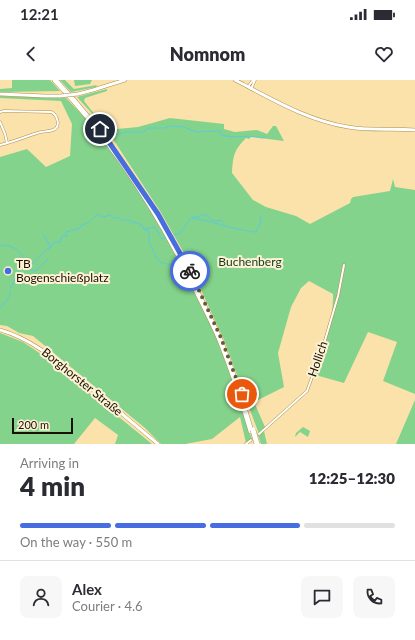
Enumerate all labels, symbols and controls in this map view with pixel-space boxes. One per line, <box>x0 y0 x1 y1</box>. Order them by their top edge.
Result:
text: 12:21 <box>20 5 59 23</box>
icon: back <box>20 43 42 65</box>
text: Nomnom <box>170 43 245 65</box>
icon: heart <box>373 43 395 65</box>
pin <box>83 112 117 146</box>
icon: home <box>89 118 111 140</box>
courier <box>170 251 210 291</box>
park label: Buchenberg <box>218 254 282 269</box>
place label: TB Bogenschießplatz <box>16 256 109 285</box>
icon: bike <box>179 260 201 282</box>
marker: TB Bogenschießplatz <box>3 266 13 276</box>
street label: Hollich <box>304 339 331 379</box>
street label: Borghorster Straße <box>39 344 126 419</box>
pin <box>225 377 259 411</box>
icon: bag <box>231 383 253 405</box>
scale bar <box>12 416 73 435</box>
text: 200 m <box>18 418 49 431</box>
text: Arriving in <box>20 455 79 471</box>
text: 12:25–12:30 <box>309 469 395 487</box>
text: 4 min <box>20 470 85 502</box>
text: On the way · 550 m <box>20 534 132 550</box>
button: person <box>20 576 62 618</box>
button: chat <box>301 576 343 618</box>
button: phone <box>353 576 395 618</box>
text: Alex <box>72 580 102 598</box>
text: Courier · 4.6 <box>72 598 143 614</box>

